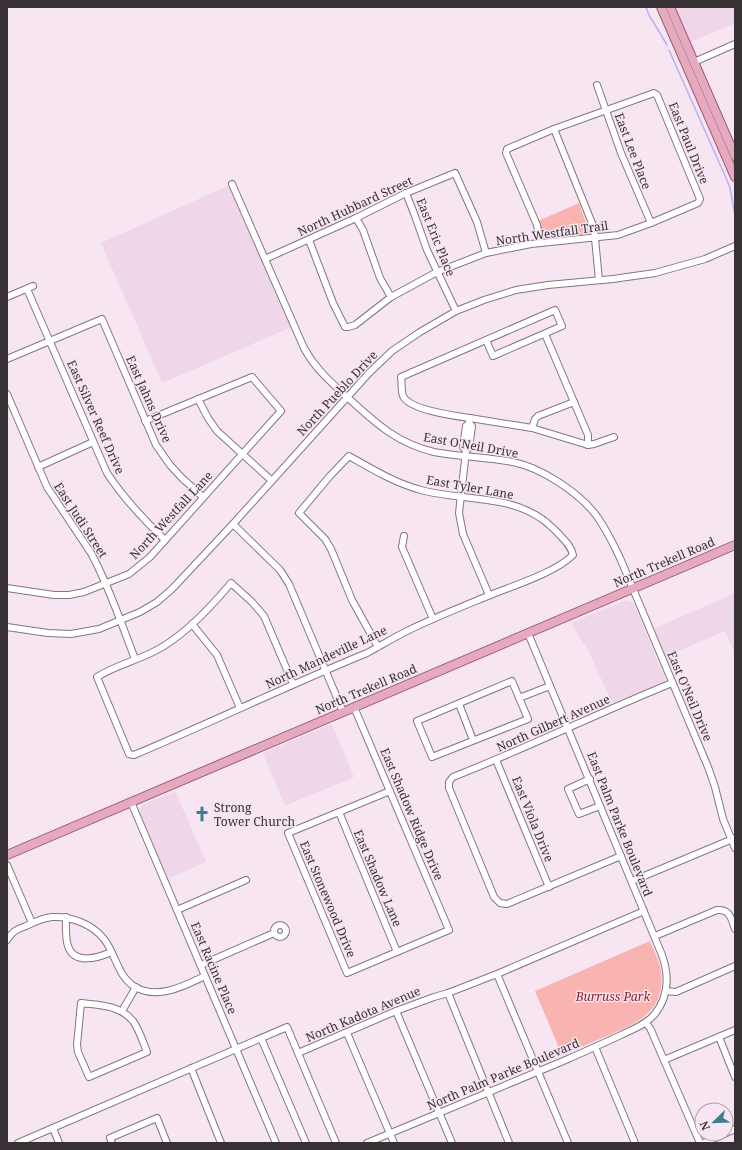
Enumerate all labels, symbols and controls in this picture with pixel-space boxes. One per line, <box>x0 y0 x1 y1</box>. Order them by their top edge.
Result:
street label: East Paul Drive <box>665 99 713 187</box>
street label: East Lee Place <box>611 110 655 192</box>
street label: North Hubbard Street <box>295 172 415 240</box>
street label: East Eric Place <box>413 195 459 279</box>
street label: North Westfall Trail <box>495 217 610 249</box>
street label: North Pueblo Drive <box>293 347 381 439</box>
street label: East Jahns Drive <box>122 353 176 445</box>
street label: East Silver Reef Drive <box>63 357 129 477</box>
street label: East O'Neil Drive <box>422 428 520 462</box>
street label: North Westfall Lane <box>126 467 216 563</box>
street label: East Tyler Lane <box>425 471 515 503</box>
street label: East Judi Street <box>50 479 112 561</box>
street label: North Trekell Road <box>611 533 718 591</box>
street label: North Mandeville Lane <box>262 621 390 693</box>
street label: East O'Neil Drive <box>663 648 717 744</box>
street label: North Trekell Road <box>313 660 420 718</box>
street label: North Gilbert Avenue <box>494 690 612 756</box>
street label: East Shadow Ridge Drive <box>376 745 448 883</box>
street label: East Palm Parke Boulevard <box>583 749 657 899</box>
street label: East Viola Drive <box>508 774 558 864</box>
place label: Strong Tower Church <box>214 799 295 830</box>
church icon: Strong Tower Church <box>193 805 211 823</box>
street label: East Shadow Lane <box>350 827 406 929</box>
street label: East Stonewood Drive <box>296 838 360 960</box>
street label: East Racine Place <box>187 919 241 1017</box>
street label: North Kadota Avenue <box>303 982 423 1046</box>
park label: Burruss Park <box>575 988 651 1005</box>
street label: North Palm Parke Boulevard <box>424 1034 582 1114</box>
north arrow <box>694 1102 734 1142</box>
text: N <box>696 1119 713 1133</box>

